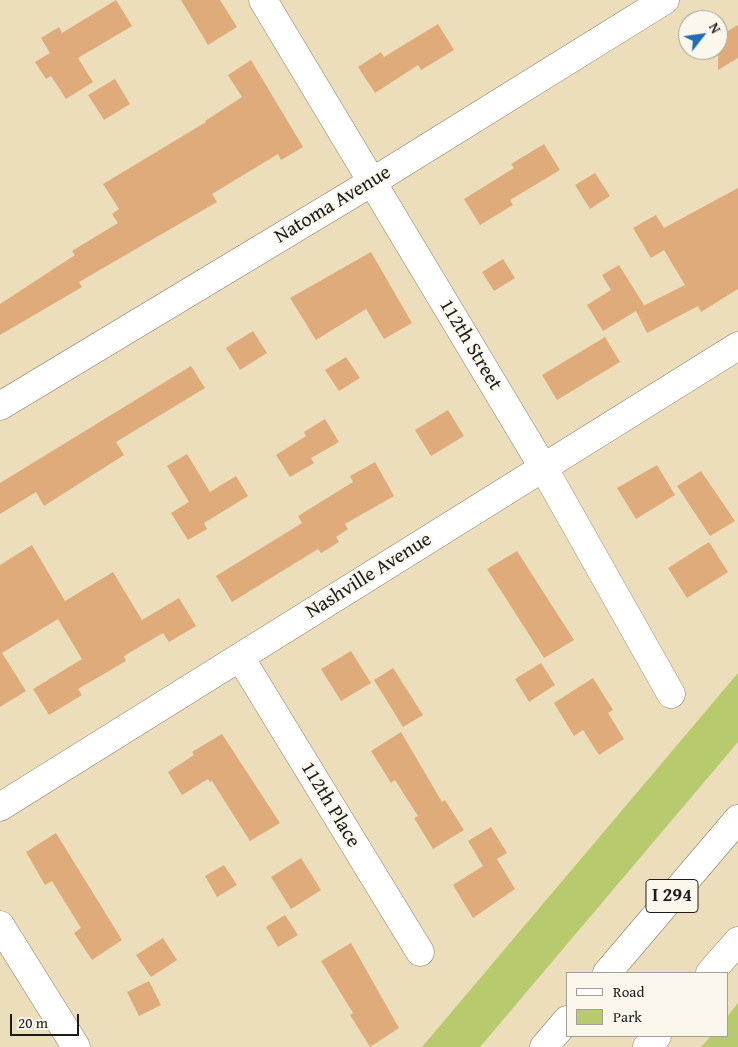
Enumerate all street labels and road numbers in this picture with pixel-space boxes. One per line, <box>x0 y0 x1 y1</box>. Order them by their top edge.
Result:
street label: Natoma Avenue <box>270 161 396 249</box>
street label: 112th Street <box>433 295 507 395</box>
street label: Nashville Avenue <box>302 528 436 624</box>
street label: 112th Place <box>295 758 365 852</box>
road number: I 294 <box>646 879 698 912</box>

